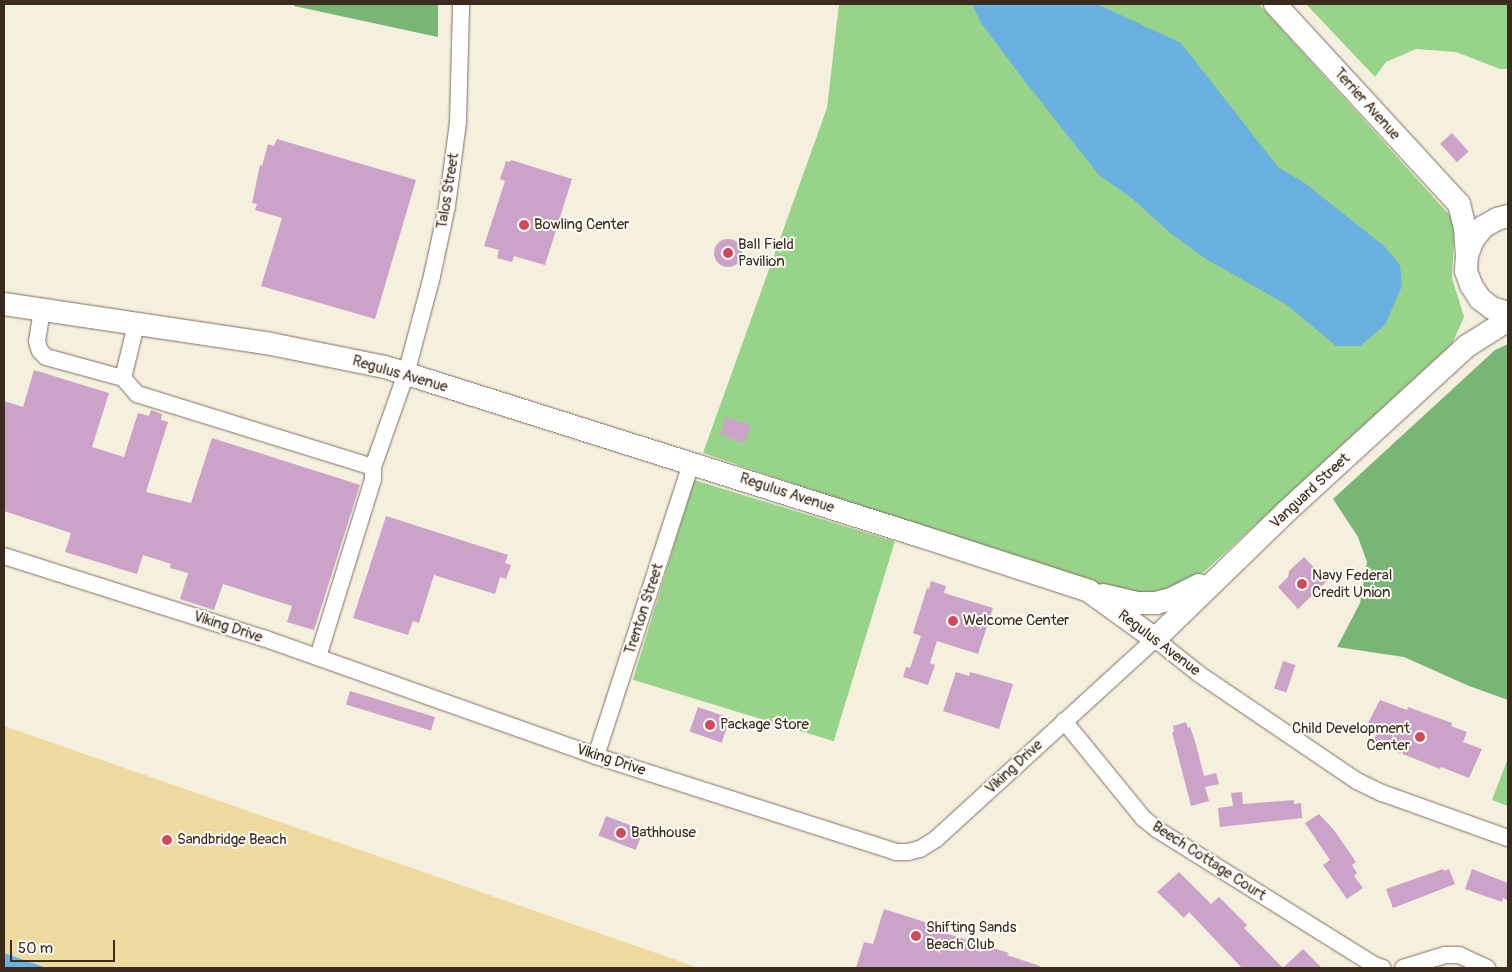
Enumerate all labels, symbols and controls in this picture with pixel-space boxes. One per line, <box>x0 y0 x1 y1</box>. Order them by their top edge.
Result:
street label: Terrier Avenue <box>1330 64 1404 144</box>
street label: Talos Street <box>433 152 463 230</box>
place label: Bowling Center <box>534 216 629 234</box>
marker: Bowling Center <box>518 219 530 231</box>
place label: Ball Field Pavilion <box>738 235 794 270</box>
marker: Ball Field Pavilion <box>722 247 734 259</box>
street label: Regulus Avenue <box>350 352 450 396</box>
street label: Vanguard Street <box>1266 449 1354 533</box>
street label: Regulus Avenue <box>737 469 837 517</box>
street label: Trenton Street <box>621 561 667 657</box>
place label: Navy Federal Credit Union <box>1312 566 1392 601</box>
marker: Navy Federal Credit Union <box>1296 578 1308 590</box>
street label: Regulus Avenue <box>1114 606 1204 680</box>
street label: Viking Drive <box>191 607 265 647</box>
place label: Welcome Center <box>963 612 1069 630</box>
marker: Welcome Center <box>947 615 959 627</box>
place label: Package Store <box>720 716 809 734</box>
marker: Package Store <box>704 719 716 731</box>
place label: Child Development Center <box>1292 719 1410 754</box>
marker: Child Development Center <box>1414 731 1426 743</box>
street label: Viking Drive <box>982 736 1046 798</box>
street label: Viking Drive <box>574 740 648 780</box>
street label: Beech Cottage Court <box>1149 818 1269 904</box>
place label: Bathhouse <box>631 824 696 842</box>
marker: Bathhouse <box>615 827 627 839</box>
place label: Sandbridge Beach <box>177 831 286 849</box>
marker: Sandbridge Beach <box>161 834 173 846</box>
place label: Shifting Sands Beach Club <box>926 918 1016 953</box>
scale bar <box>12 930 118 962</box>
marker: Shifting Sands Beach Club <box>910 930 922 942</box>
text: 50 m <box>18 939 53 958</box>

